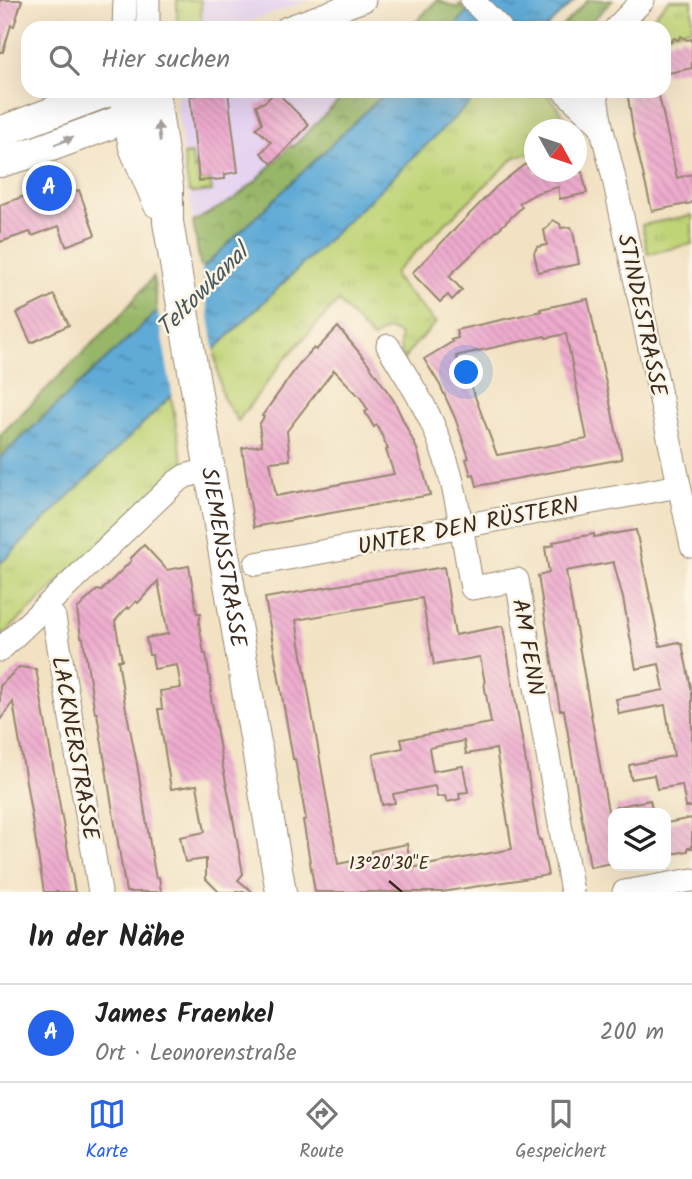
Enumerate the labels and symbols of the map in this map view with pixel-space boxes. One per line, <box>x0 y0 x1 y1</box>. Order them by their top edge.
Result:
north arrow <box>524 119 587 182</box>
one-way arrow <box>154 121 165 143</box>
one-way arrow <box>53 135 74 146</box>
pin: A <box>26 162 72 214</box>
street label: STINDESTRASSE <box>606 231 676 401</box>
water label: Teltowkanal <box>147 233 262 347</box>
your location <box>449 355 483 389</box>
street label: SIEMENSSTRASSE <box>190 465 256 651</box>
street label: UNTER DEN RÜSTERN <box>355 488 582 566</box>
street label: AM FENN <box>501 596 553 699</box>
street label: LACKNERSTRASSE <box>40 654 108 844</box>
text: 13°20'30"E <box>349 850 429 879</box>

